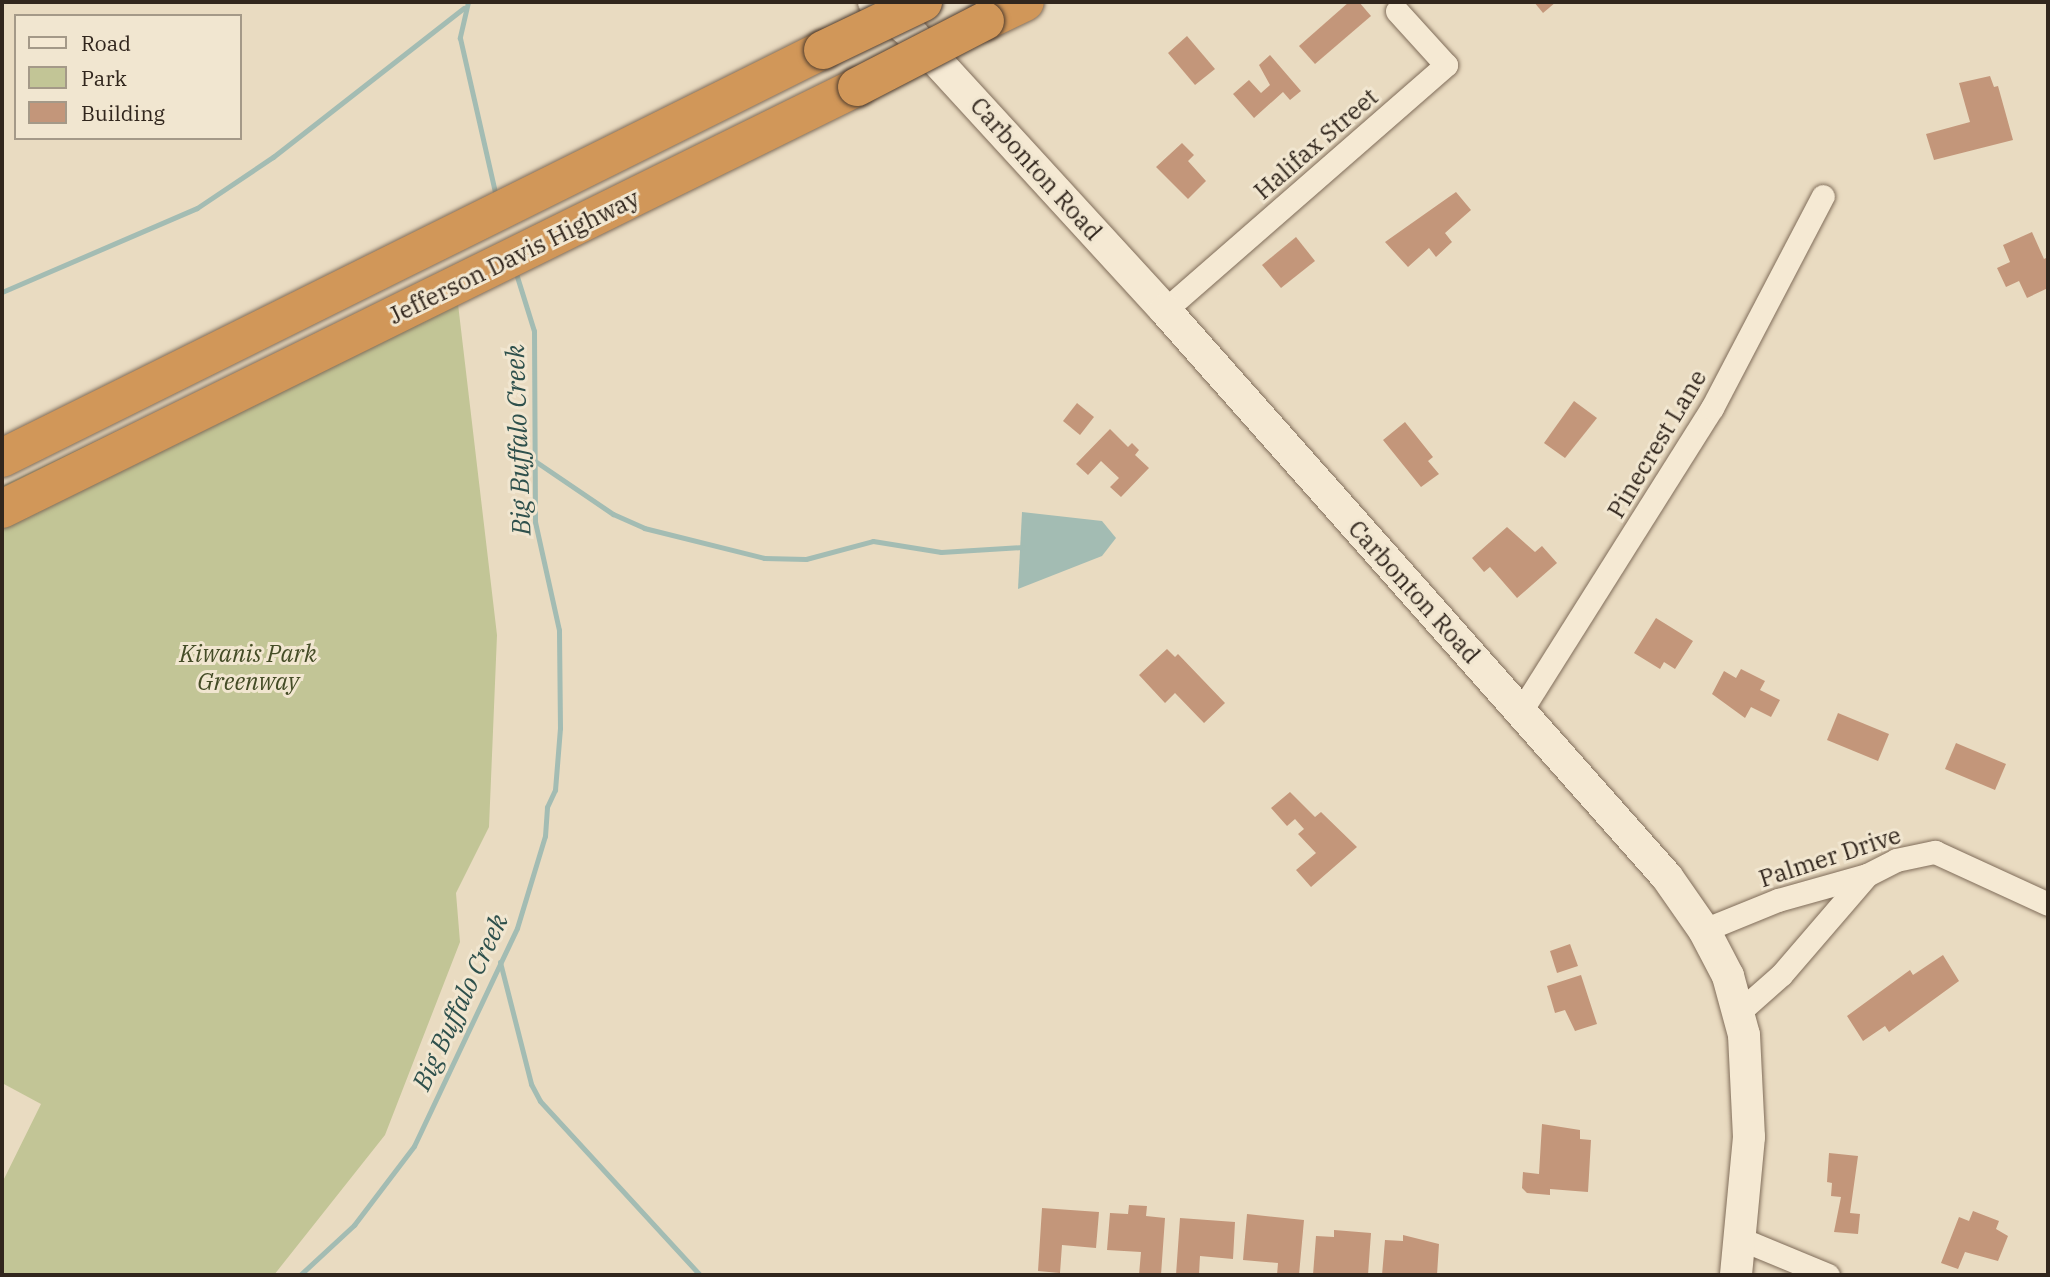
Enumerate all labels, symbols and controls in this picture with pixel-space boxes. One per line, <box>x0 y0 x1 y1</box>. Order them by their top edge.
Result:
legend <box>14 14 242 140</box>
text: Road <box>81 29 131 57</box>
text: Park <box>81 64 127 92</box>
street label: Halifax Street <box>1248 82 1384 206</box>
street label: Carbonton Road <box>964 91 1108 247</box>
text: Building <box>81 99 165 127</box>
street label: Jefferson Davis Highway <box>384 184 644 330</box>
water label: Big Buffalo Creek <box>499 344 537 536</box>
street label: Pinecrest Lane <box>1601 365 1713 523</box>
street label: Carbonton Road <box>1342 514 1486 670</box>
park label: Kiwanis Park Greenway <box>179 640 317 696</box>
street label: Palmer Drive <box>1755 821 1905 893</box>
water label: Big Buffalo Creek <box>406 909 514 1095</box>

